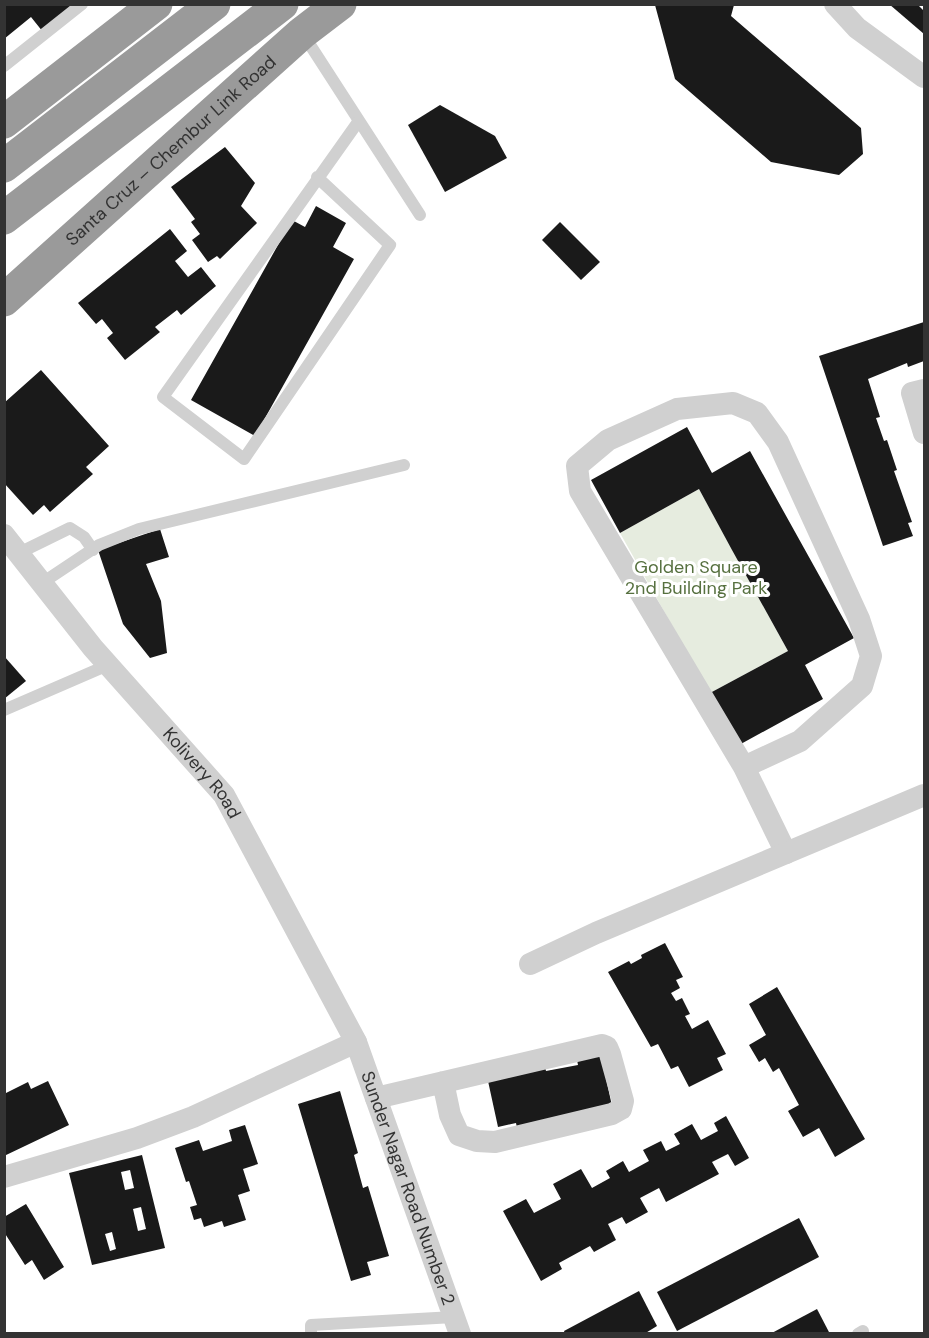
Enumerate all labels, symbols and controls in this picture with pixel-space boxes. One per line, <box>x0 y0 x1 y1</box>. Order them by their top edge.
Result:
street label: Santa Cruz – Chembur Link Road <box>61 50 281 251</box>
park label: Golden Square 2nd Building Park <box>625 555 767 600</box>
street label: Kolivery Road <box>157 722 246 823</box>
street label: Sunder Nagar Road Number 2 <box>355 1068 461 1308</box>

